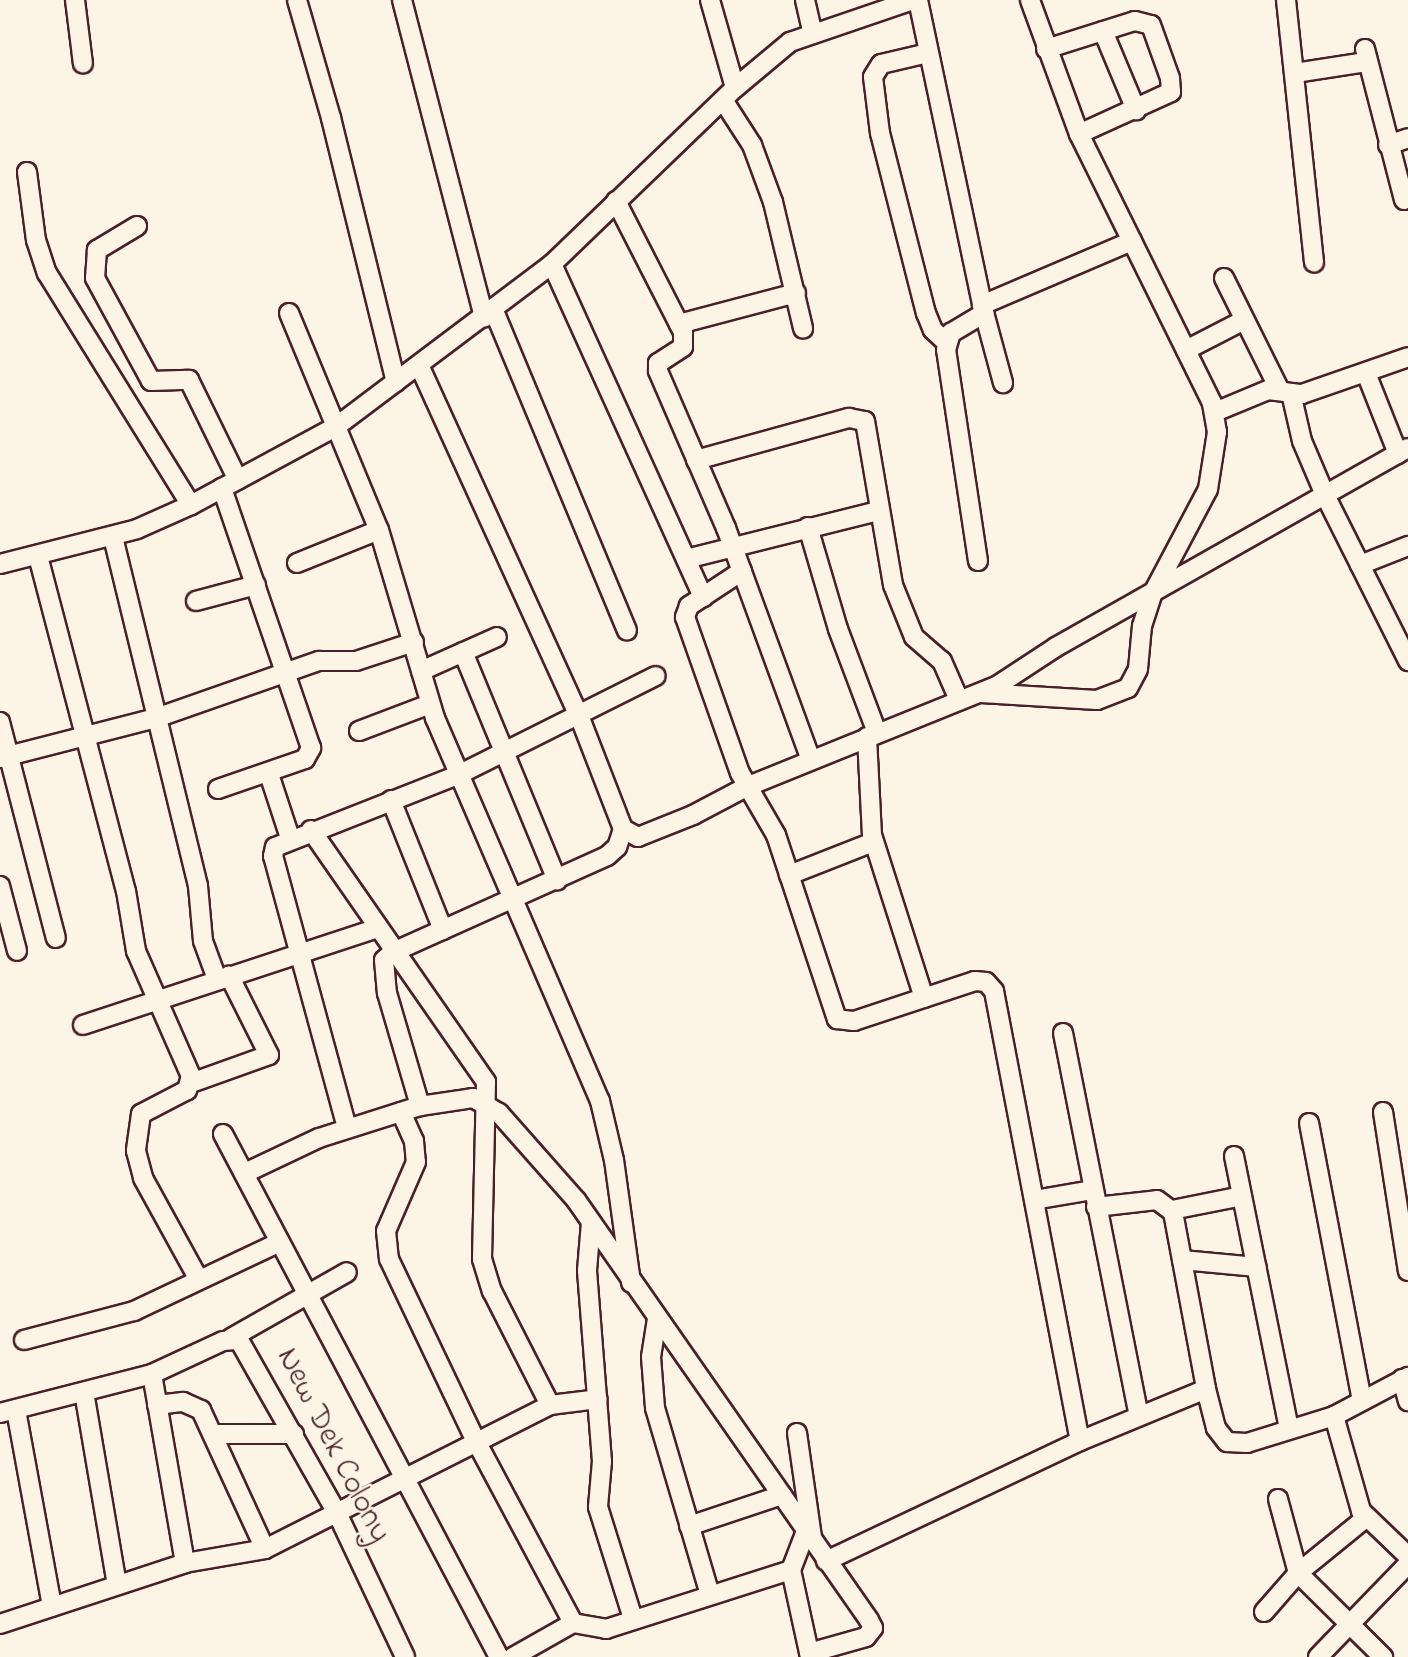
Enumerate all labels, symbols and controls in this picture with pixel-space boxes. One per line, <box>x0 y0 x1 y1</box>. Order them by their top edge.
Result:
street label: New Dek Colony <box>266 1342 398 1550</box>

